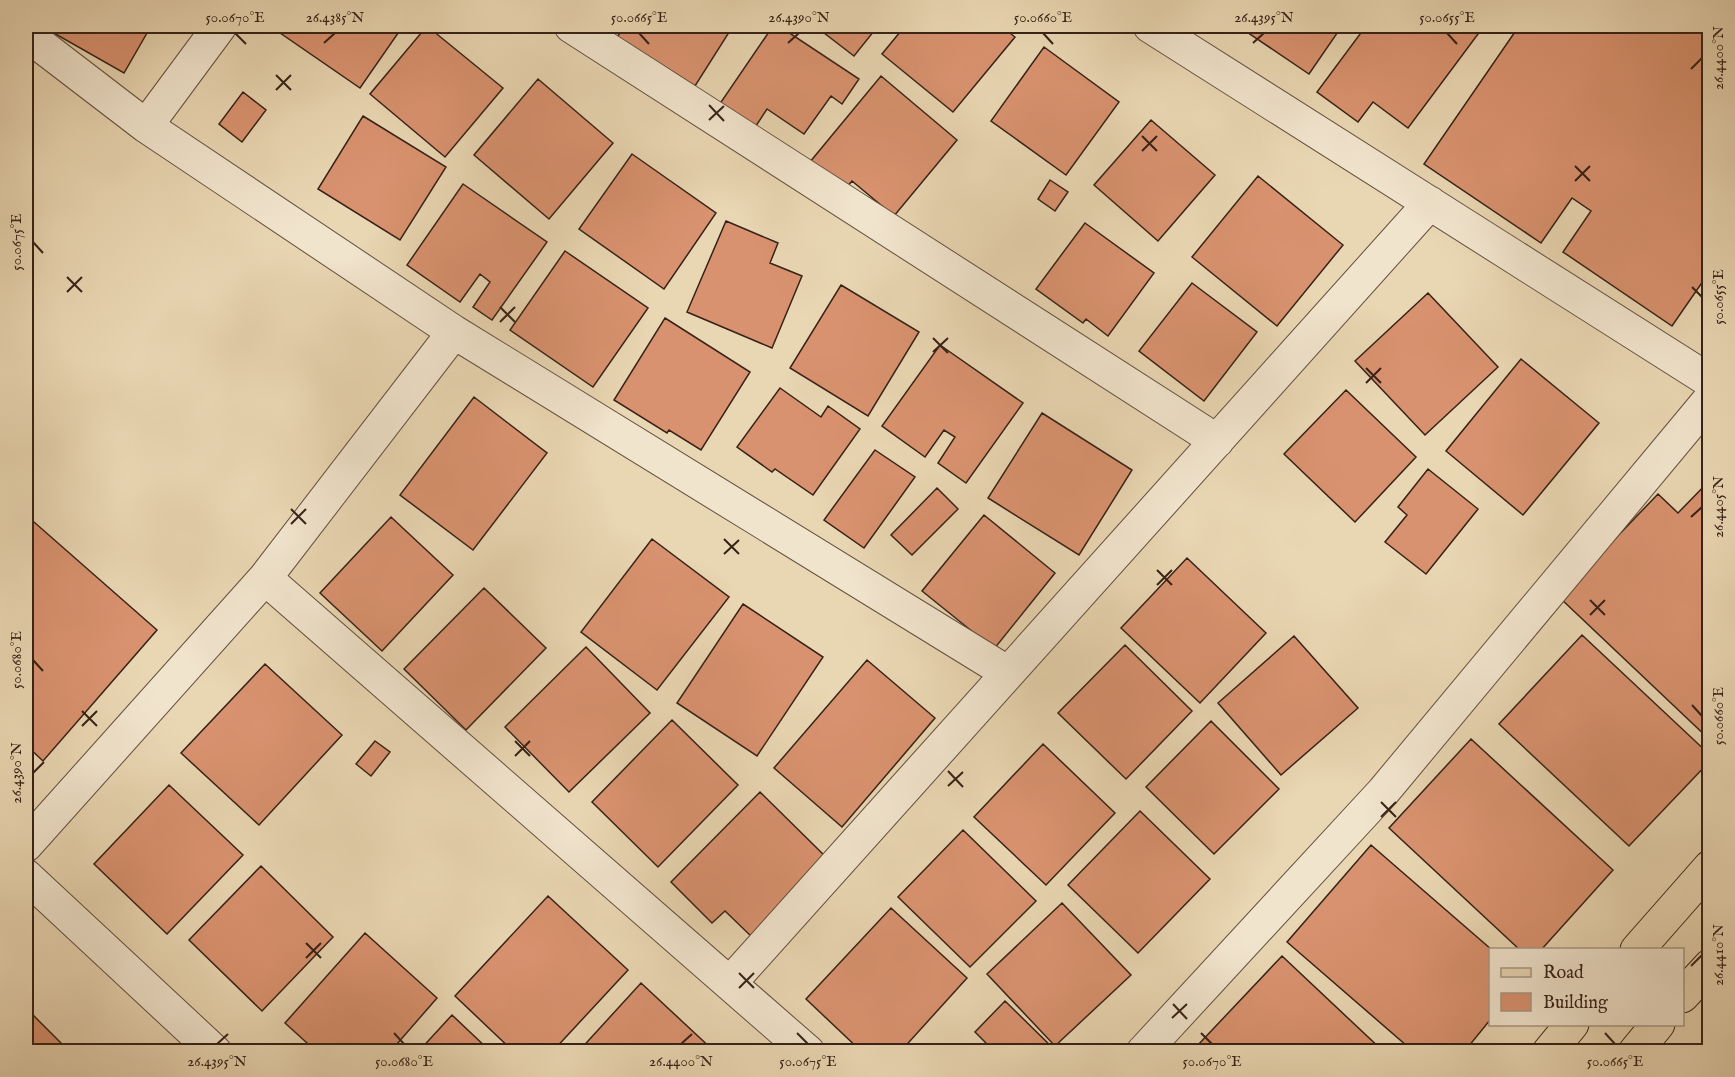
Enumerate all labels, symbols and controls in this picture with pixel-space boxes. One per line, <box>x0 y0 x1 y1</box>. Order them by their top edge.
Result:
text: 50.0670°E <box>205 8 265 27</box>
text: 26.4385°N <box>306 8 364 27</box>
text: 50.0665°E <box>611 8 667 27</box>
text: 26.4390°N <box>768 8 830 27</box>
text: 50.0660°E <box>1014 8 1072 27</box>
text: 26.4395°N <box>1234 8 1294 27</box>
text: 50.0655°E <box>1419 8 1475 27</box>
text: 26.4400°N <box>1709 26 1728 90</box>
text: 50.0675°E <box>7 213 26 271</box>
text: 50.0655°E <box>1709 269 1728 325</box>
text: 26.4405°N <box>1709 476 1728 538</box>
text: 50.0680°E <box>7 631 26 689</box>
text: 50.0660°E <box>1709 687 1728 745</box>
text: 26.4390°N <box>7 742 26 804</box>
text: 26.4410°N <box>1709 924 1728 986</box>
legend <box>1489 948 1684 1026</box>
text: Road <box>1543 962 1584 985</box>
text: Building <box>1543 992 1608 1015</box>
text: 26.4395°N <box>187 1052 247 1071</box>
text: 50.0680°E <box>375 1052 433 1071</box>
text: 26.4400°N <box>649 1052 713 1071</box>
text: 50.0675°E <box>779 1052 837 1071</box>
text: 50.0670°E <box>1182 1052 1242 1071</box>
text: 50.0665°E <box>1587 1052 1643 1071</box>

